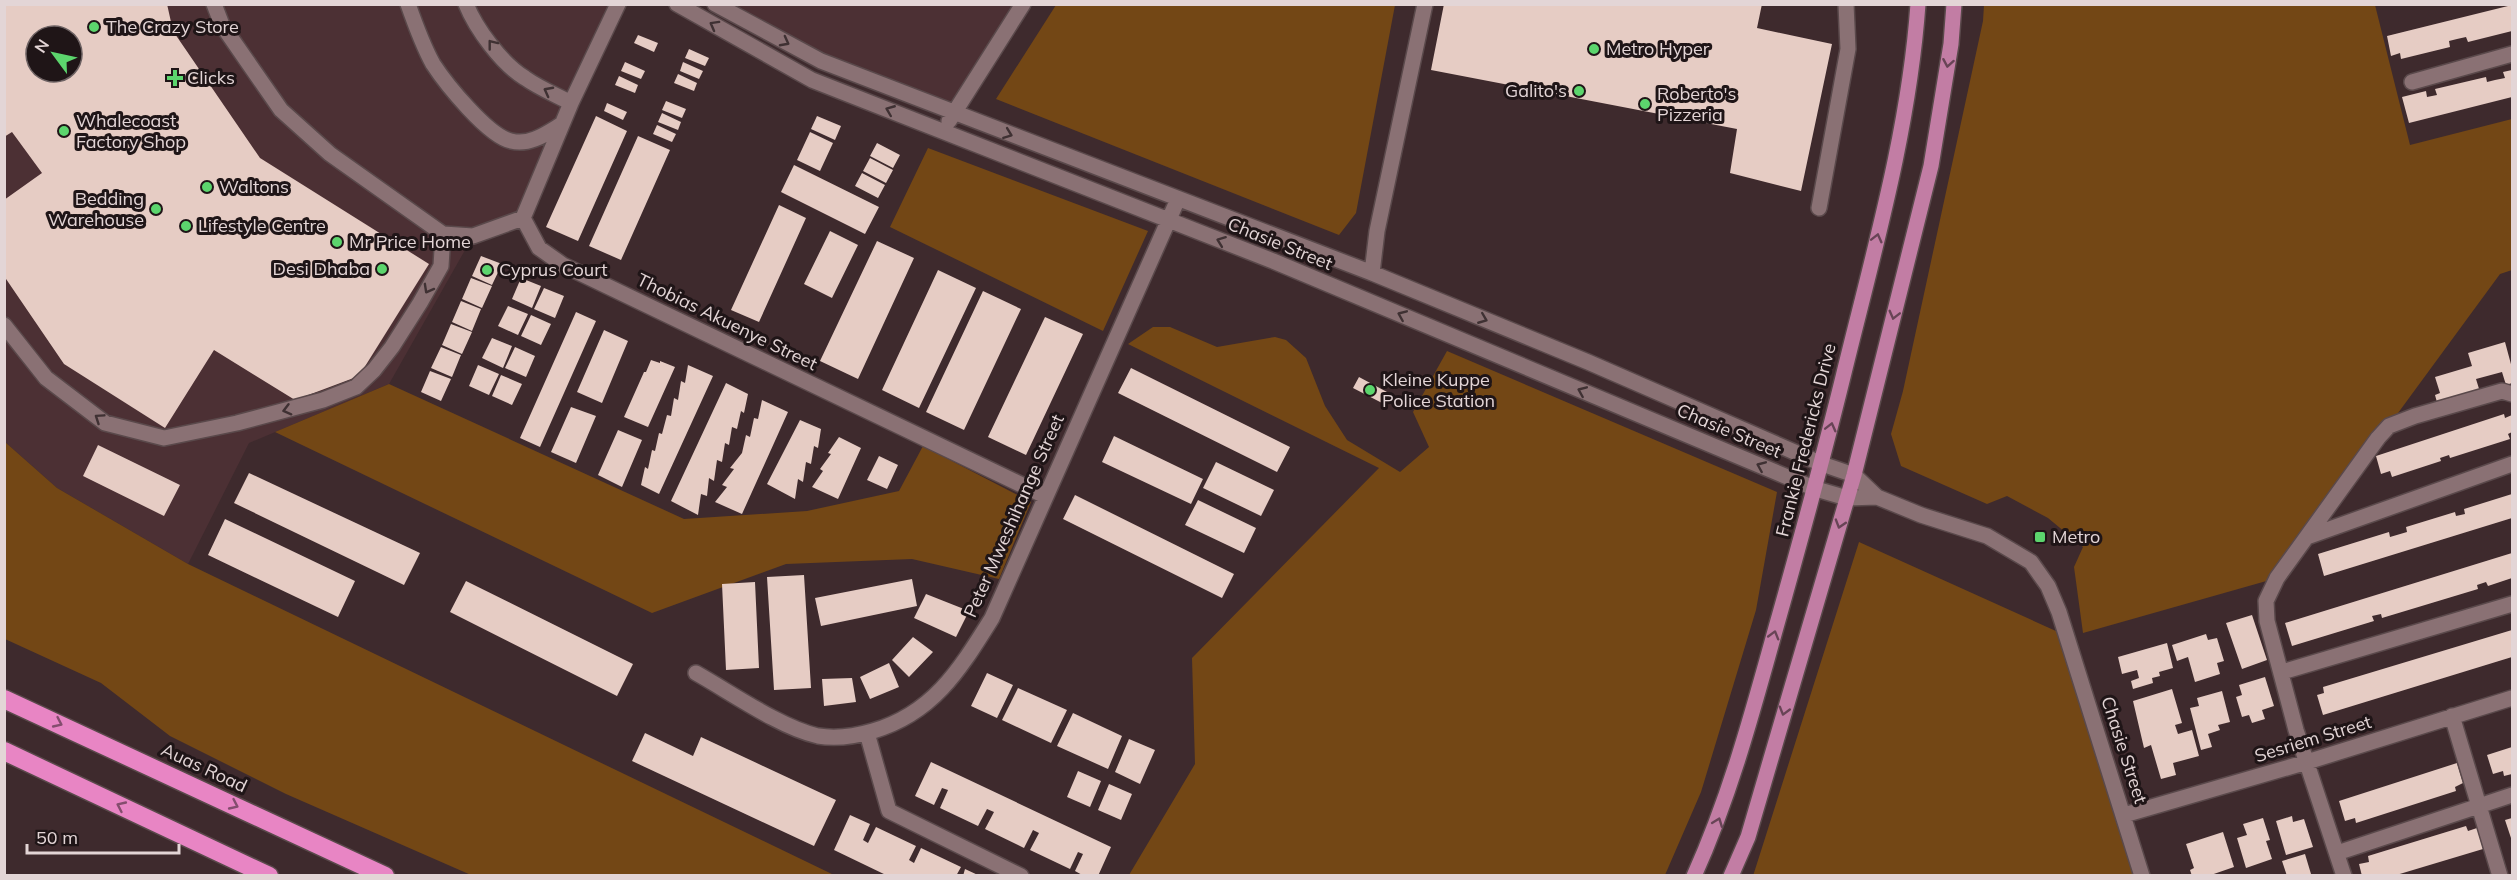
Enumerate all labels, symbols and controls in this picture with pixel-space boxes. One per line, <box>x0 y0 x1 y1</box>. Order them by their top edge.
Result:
place label: The Crazy Store <box>106 15 239 38</box>
marker: The Crazy Store <box>87 20 101 34</box>
one-way arrow <box>710 21 721 33</box>
north arrow <box>24 24 84 84</box>
text: N <box>30 35 53 56</box>
one-way arrow <box>779 35 789 46</box>
place label: Metro Hyper <box>1606 37 1710 60</box>
one-way arrow <box>488 40 499 51</box>
marker: Metro Hyper <box>1587 42 1601 56</box>
one-way arrow <box>1943 58 1955 67</box>
place label: Clicks <box>187 66 235 89</box>
marker: Clicks <box>168 71 182 85</box>
place label: Galito's <box>1505 79 1567 102</box>
place label: Roberto's Pizzeria <box>1657 82 1737 126</box>
marker: Galito's <box>1572 84 1586 98</box>
one-way arrow <box>543 86 554 98</box>
marker: Roberto's Pizzeria <box>1638 97 1652 111</box>
one-way arrow <box>885 105 896 117</box>
place label: Whalecoast Factory Shop <box>76 109 186 153</box>
marker: Whalecoast Factory Shop <box>57 124 71 138</box>
one-way arrow <box>1003 126 1013 139</box>
place label: Waltons <box>219 175 289 198</box>
marker: Waltons <box>200 180 214 194</box>
place label: Bedding Warehouse <box>48 187 144 231</box>
marker: Bedding Warehouse <box>149 202 163 216</box>
street label: Chasie Street <box>1224 212 1336 275</box>
place label: Lifestyle Centre <box>198 214 326 237</box>
marker: Lifestyle Centre <box>179 219 193 233</box>
place label: Mr Price Home <box>349 230 471 253</box>
one-way arrow <box>1870 233 1883 243</box>
marker: Mr Price Home <box>330 235 344 249</box>
one-way arrow <box>1217 236 1227 249</box>
place label: Desi Dhaba <box>272 257 370 280</box>
place label: Cyprus Court <box>499 258 607 281</box>
marker: Desi Dhaba <box>375 262 389 276</box>
marker: Cyprus Court <box>480 263 494 277</box>
street label: Thobias Akuenye Street <box>633 268 821 375</box>
one-way arrow <box>424 283 435 293</box>
one-way arrow <box>1397 310 1408 322</box>
one-way arrow <box>1889 310 1902 320</box>
one-way arrow <box>1477 312 1488 324</box>
street label: Frankie Fredericks Drive <box>1770 341 1841 539</box>
place label: Kleine Kuppe Police Station <box>1382 368 1495 412</box>
marker: Kleine Kuppe Police Station <box>1363 383 1377 397</box>
one-way arrow <box>1577 386 1588 398</box>
street label: Chasie Street <box>1674 398 1785 463</box>
one-way arrow <box>282 402 292 415</box>
street label: Peter Mweshihange Street <box>958 411 1069 621</box>
one-way arrow <box>95 414 106 425</box>
one-way arrow <box>1823 422 1836 432</box>
one-way arrow <box>1757 461 1768 473</box>
one-way arrow <box>1834 518 1847 529</box>
place label: Metro <box>2052 525 2100 548</box>
marker: Metro <box>2033 530 2047 544</box>
one-way arrow <box>1767 631 1779 641</box>
street label: Chasie Street <box>2096 693 2153 806</box>
one-way arrow <box>1779 705 1791 716</box>
street label: Sesriem Street <box>2252 710 2374 767</box>
one-way arrow <box>51 716 62 728</box>
street label: Auas Road <box>158 738 251 797</box>
one-way arrow <box>228 798 239 810</box>
one-way arrow <box>117 801 128 813</box>
scale bar <box>27 817 178 855</box>
one-way arrow <box>1710 817 1723 828</box>
text: 50 m <box>36 826 78 849</box>

